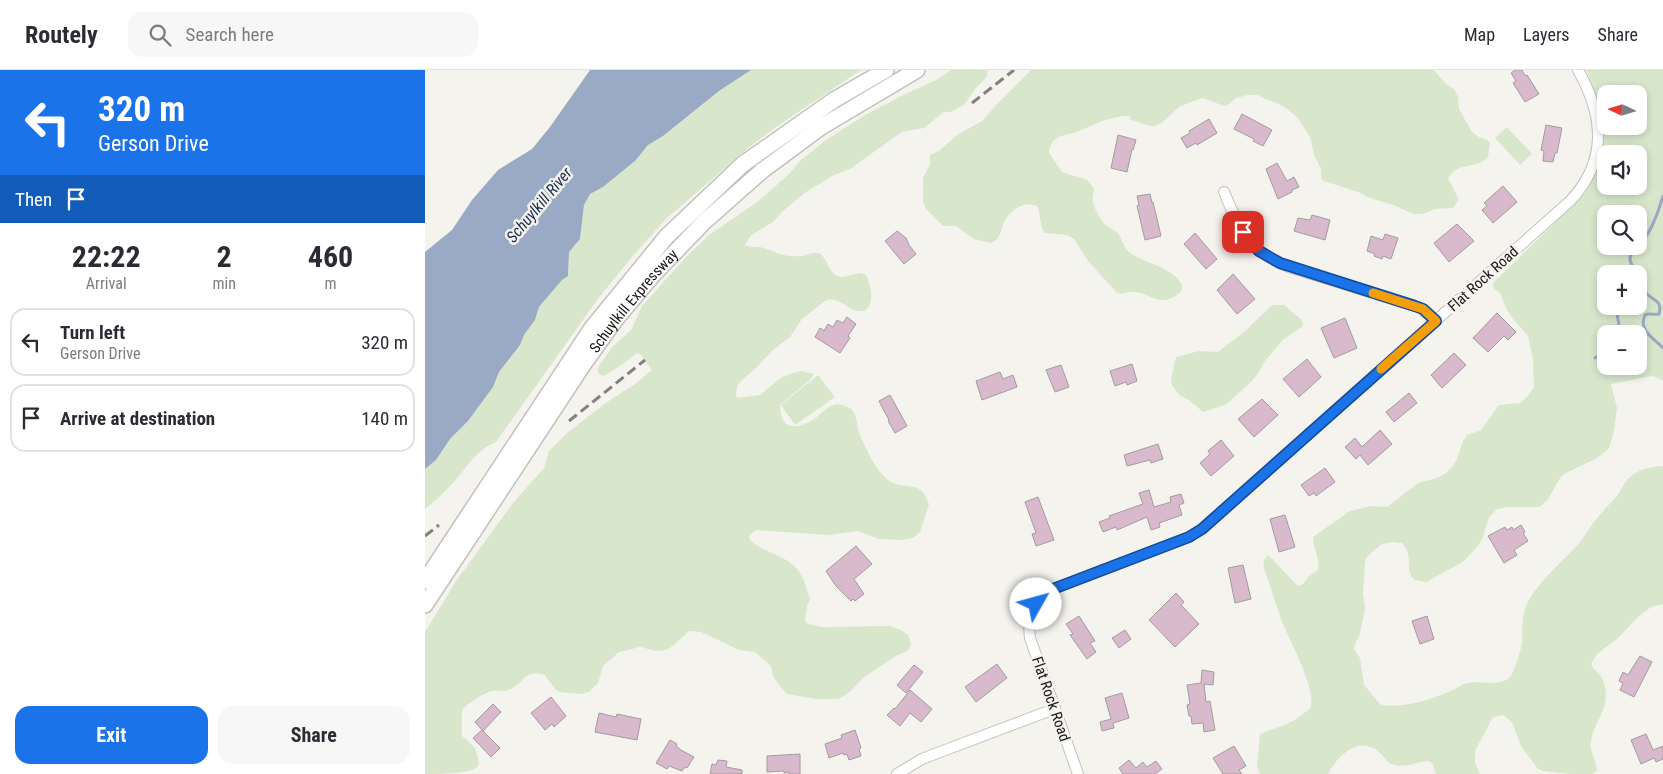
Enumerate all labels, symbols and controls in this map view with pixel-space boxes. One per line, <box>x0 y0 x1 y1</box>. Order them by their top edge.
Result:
search box <box>128 12 478 57</box>
text: Routely <box>25 21 98 49</box>
icon: search <box>146 21 174 49</box>
text: Search here <box>186 23 274 46</box>
text: Map <box>1464 24 1495 45</box>
text: Layers <box>1523 24 1570 45</box>
text: Share <box>1598 24 1638 45</box>
north arrow <box>1597 85 1647 135</box>
map controls <box>1597 85 1647 375</box>
text: 320 m <box>98 89 185 130</box>
icon: left <box>15 90 80 155</box>
text: Gerson Drive <box>98 131 209 156</box>
button: sound <box>1597 145 1647 195</box>
water label: Schuylkill River <box>502 163 577 246</box>
icon: arrive <box>62 185 90 213</box>
text: Then <box>15 188 52 211</box>
button: search <box>1597 205 1647 255</box>
pin <box>1222 211 1264 253</box>
icon: arrive <box>1229 218 1257 246</box>
text: 22:22 <box>72 239 141 274</box>
text: 2 <box>217 239 232 274</box>
text: 460 <box>308 239 353 274</box>
street label: Flat Rock Road <box>1444 243 1522 315</box>
street label: Schuylkill Expressway <box>586 246 682 356</box>
button: + <box>1597 265 1647 315</box>
text: Arrival <box>86 274 127 293</box>
text: min <box>212 274 236 293</box>
text: m <box>324 274 336 293</box>
text: Turn left <box>60 321 125 344</box>
button: − <box>1597 325 1647 375</box>
icon: left <box>17 328 45 356</box>
text: 320 m <box>361 331 408 354</box>
text: Gerson Drive <box>60 344 141 363</box>
icon: arrive <box>17 404 45 432</box>
text: Arrive at destination <box>60 407 215 430</box>
text: 140 m <box>361 407 408 430</box>
position arrow <box>1009 577 1061 629</box>
street label: Flat Rock Road <box>1028 654 1074 744</box>
button: Exit <box>15 706 208 764</box>
button: Share <box>218 706 410 764</box>

